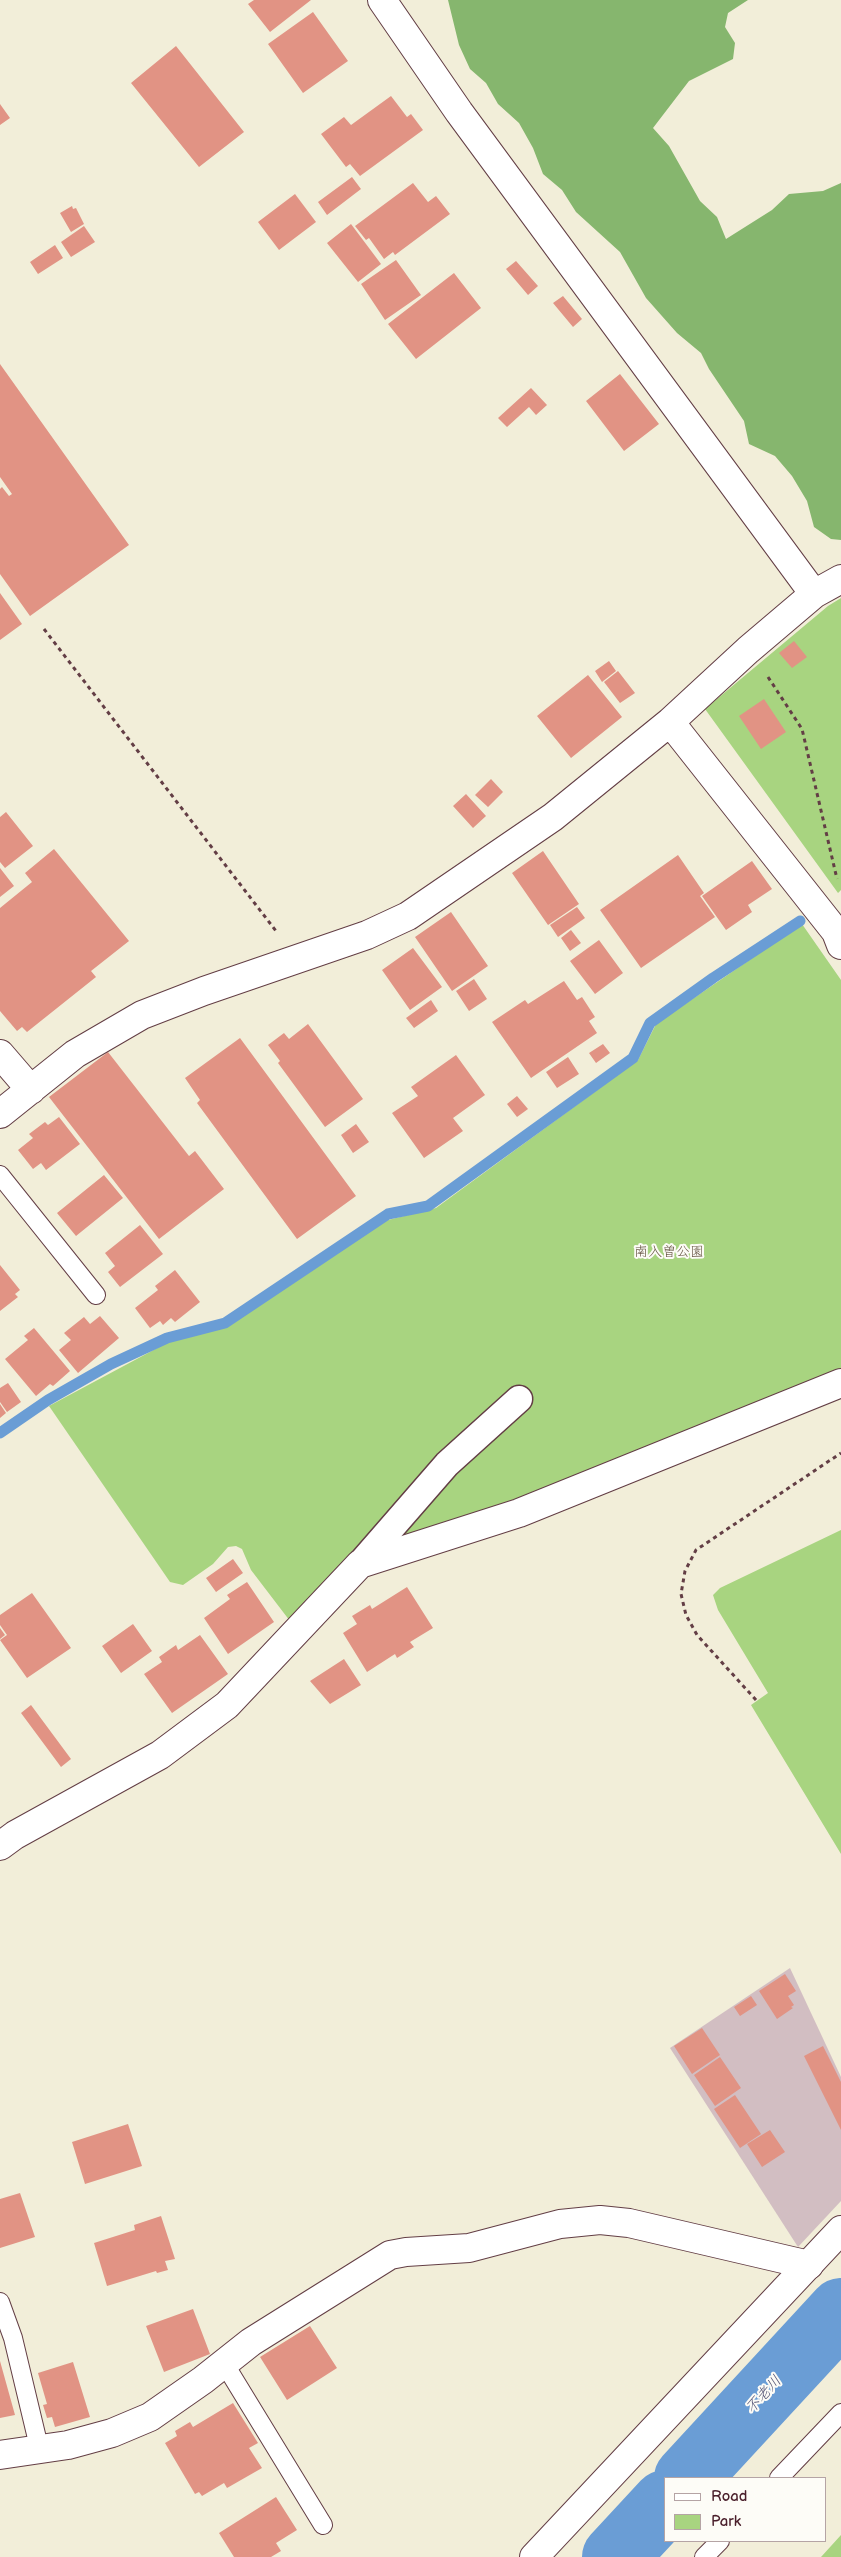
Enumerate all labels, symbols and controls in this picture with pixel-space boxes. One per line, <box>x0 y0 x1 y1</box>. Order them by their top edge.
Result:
park label: 南入曽公園 <box>634 1244 704 1260</box>
water label: 不老川 <box>742 2372 786 2418</box>
legend <box>664 2477 826 2542</box>
text: Road <box>711 2487 747 2506</box>
text: Park <box>711 2512 741 2531</box>

